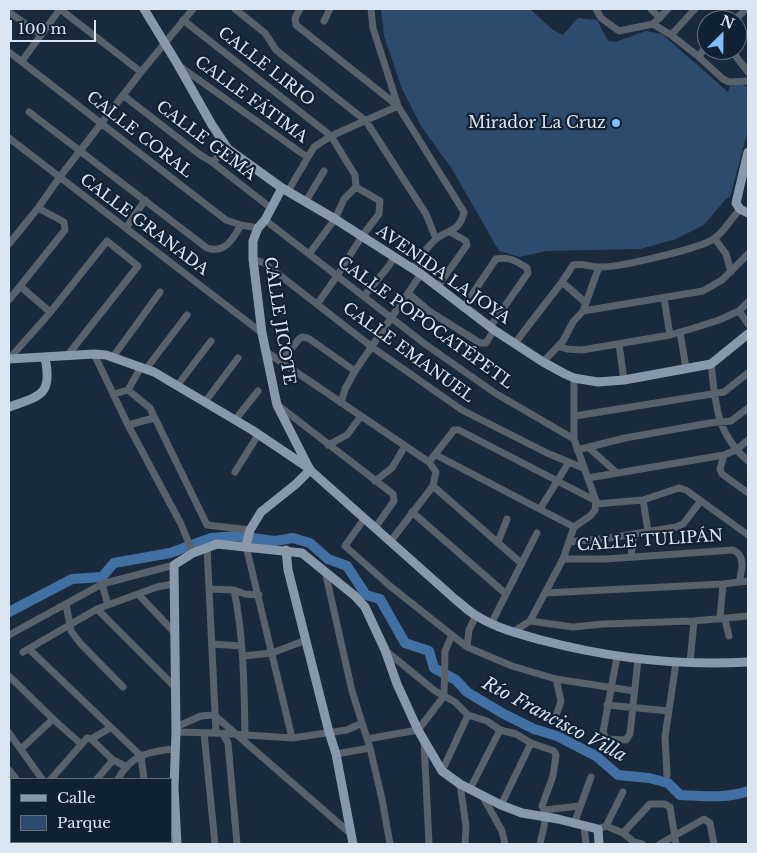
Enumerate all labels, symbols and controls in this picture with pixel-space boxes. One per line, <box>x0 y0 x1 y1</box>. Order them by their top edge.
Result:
scale bar <box>12 10 99 42</box>
north arrow <box>697 10 747 60</box>
text: N <box>718 11 737 33</box>
text: 100 m <box>18 19 67 38</box>
street label: CALLE LIRIO <box>214 23 318 111</box>
street label: CALLE FÁTIMA <box>191 53 311 147</box>
street label: CALLE CORAL <box>82 88 196 182</box>
street label: CALLE GEMA <box>152 97 260 185</box>
place label: Mirador La Cruz <box>468 113 606 133</box>
marker: Mirador La Cruz <box>610 117 622 129</box>
street label: CALLE GRANADA <box>76 170 212 280</box>
street label: AVENIDA LA JOYA <box>372 221 514 329</box>
street label: CALLE POPOCATÉPETL <box>333 253 517 393</box>
street label: CALLE JICOTE <box>259 255 299 387</box>
street label: CALLE EMANUEL <box>339 299 477 407</box>
street label: CALLE TULIPÁN <box>576 526 724 556</box>
water label: Río Francisco Villa <box>478 673 630 767</box>
legend <box>10 778 172 843</box>
text: Calle <box>57 788 96 807</box>
text: Parque <box>57 813 111 832</box>

